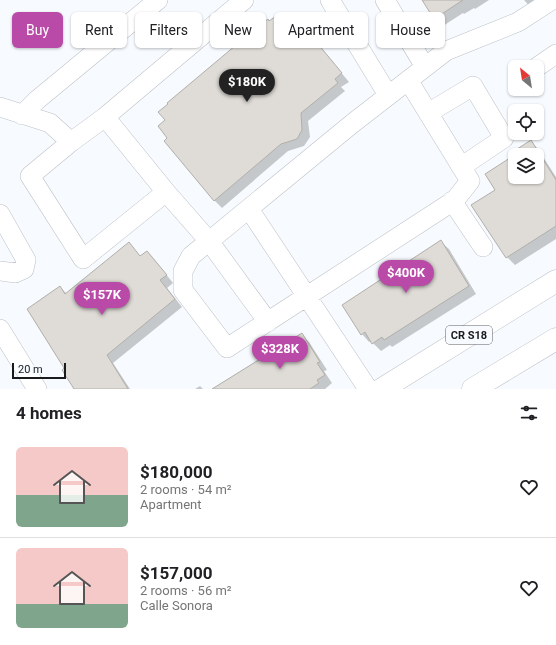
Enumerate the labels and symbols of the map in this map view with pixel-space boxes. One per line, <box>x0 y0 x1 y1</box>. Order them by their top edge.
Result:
north arrow <box>508 60 544 96</box>
pin: $180K <box>219 69 275 103</box>
pin: $400K <box>378 260 434 294</box>
pin: $157K <box>74 282 130 316</box>
road number: CR S18 <box>446 326 492 344</box>
pin: $328K <box>252 336 308 370</box>
scale bar <box>12 361 66 380</box>

